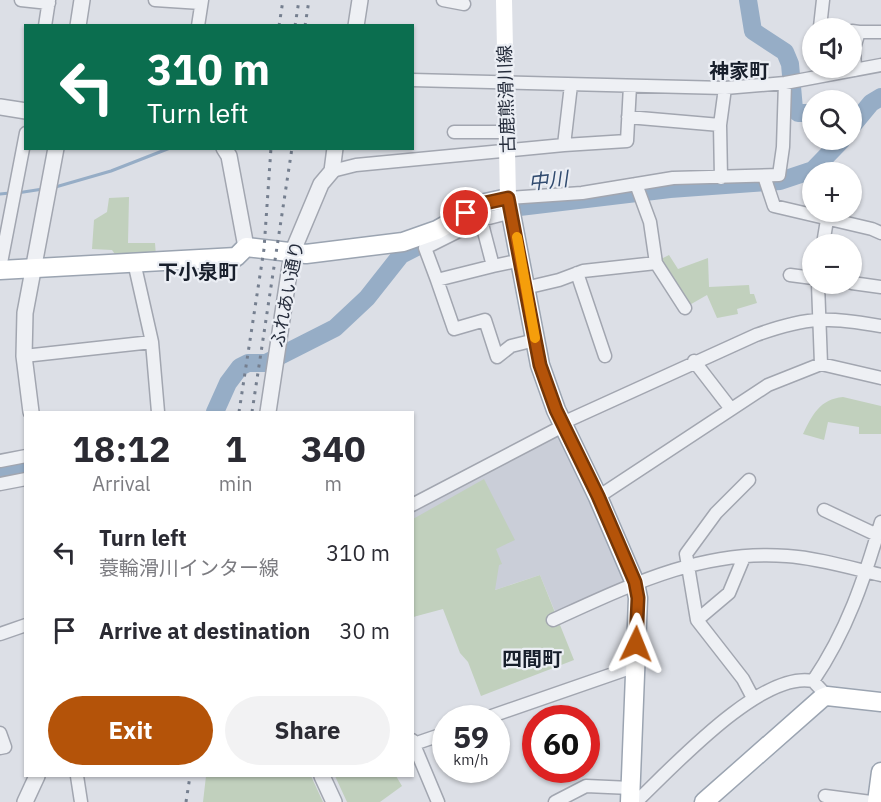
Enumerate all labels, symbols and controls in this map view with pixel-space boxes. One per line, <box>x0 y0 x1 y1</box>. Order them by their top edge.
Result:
map controls <box>802 18 862 294</box>
button: sound <box>802 18 862 78</box>
text: 310 m <box>147 42 270 97</box>
street label: 古鹿熊滑川線 <box>493 45 519 153</box>
icon: left <box>48 48 126 126</box>
district label: 神家町 <box>709 57 769 84</box>
button: search <box>802 90 862 150</box>
text: Turn left <box>147 95 248 130</box>
button: + <box>802 162 862 222</box>
water label: 中川 <box>527 164 571 196</box>
pin <box>440 187 491 238</box>
icon: arrive <box>449 196 482 229</box>
button: − <box>802 234 862 294</box>
street label: ふれあい通り <box>265 239 309 349</box>
district label: 下小泉町 <box>158 258 238 285</box>
text: 18:12 <box>72 425 171 472</box>
text: 1 <box>225 425 247 472</box>
text: 340 <box>301 425 366 472</box>
text: Arrival <box>92 470 151 497</box>
text: min <box>219 470 253 497</box>
text: m <box>325 470 342 497</box>
text: Turn left <box>99 523 187 552</box>
icon: left <box>48 536 81 569</box>
text: 310 m <box>326 538 390 567</box>
text: 蓑輪滑川インター線 <box>99 554 279 581</box>
position arrow <box>604 612 668 676</box>
icon: arrive <box>48 614 81 647</box>
text: Arrive at destination <box>99 616 310 645</box>
text: 30 m <box>339 616 390 645</box>
district label: 四間町 <box>502 645 562 672</box>
button: Exit <box>48 696 213 765</box>
button: Share <box>225 696 390 765</box>
speed limit sign: 60 <box>522 705 600 783</box>
text: 59 <box>453 717 489 756</box>
text: km/h <box>453 750 489 769</box>

